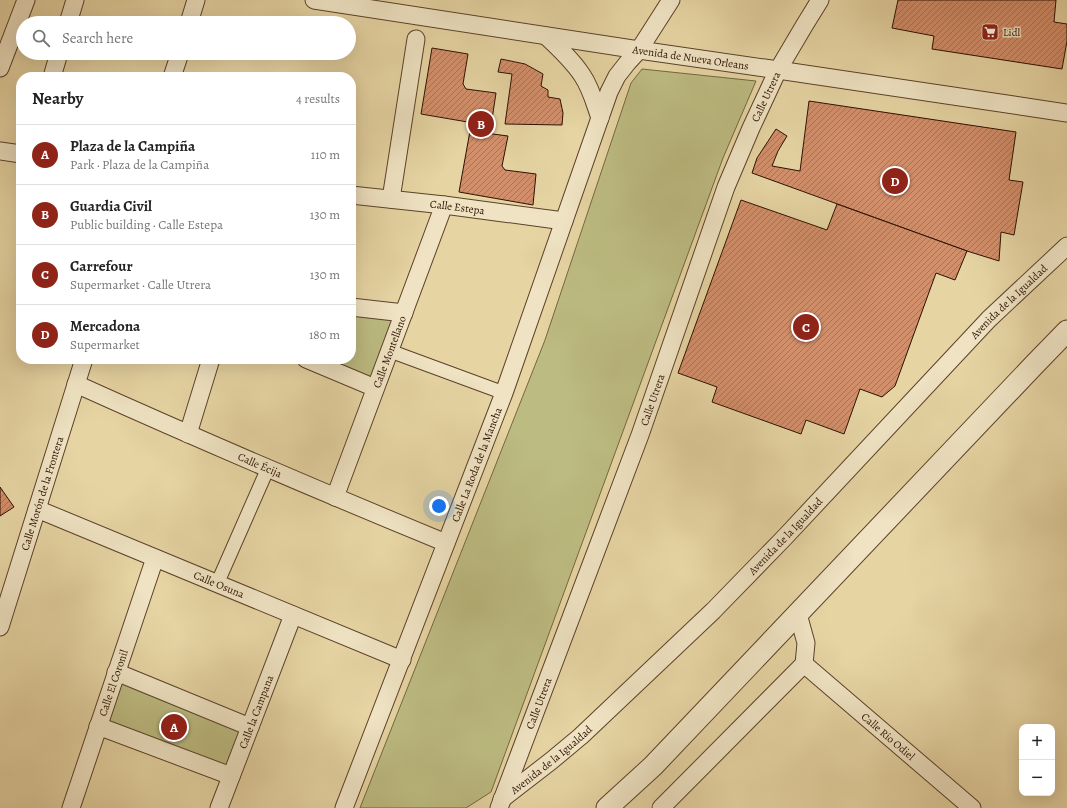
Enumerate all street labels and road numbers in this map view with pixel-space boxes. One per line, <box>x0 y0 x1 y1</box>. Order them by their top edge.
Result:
street label: Avenida de Nueva Orleans <box>630 42 750 74</box>
street label: Calle Utrera <box>748 68 785 124</box>
street label: Calle Estepa <box>429 197 486 218</box>
street label: Avenida de la Igualdad <box>967 261 1051 343</box>
street label: Calle Montellano <box>369 313 410 390</box>
street label: Calle Utrera <box>637 371 669 428</box>
street label: Calle La Roda de la Mancha <box>448 405 506 524</box>
street label: Calle Morón de la Frontera <box>17 434 68 553</box>
street label: Calle Écija <box>235 449 285 482</box>
street label: Avenida de la Igualdad <box>745 494 826 579</box>
street label: Calle Osuna <box>191 568 247 602</box>
street label: Calle El Coronil <box>95 647 132 718</box>
street label: Calle la Campana <box>235 672 278 751</box>
street label: Calle Utrera <box>523 675 556 731</box>
street label: Calle Río Odiel <box>858 709 918 764</box>
street label: Avenida de la Igualdad <box>507 722 596 798</box>

